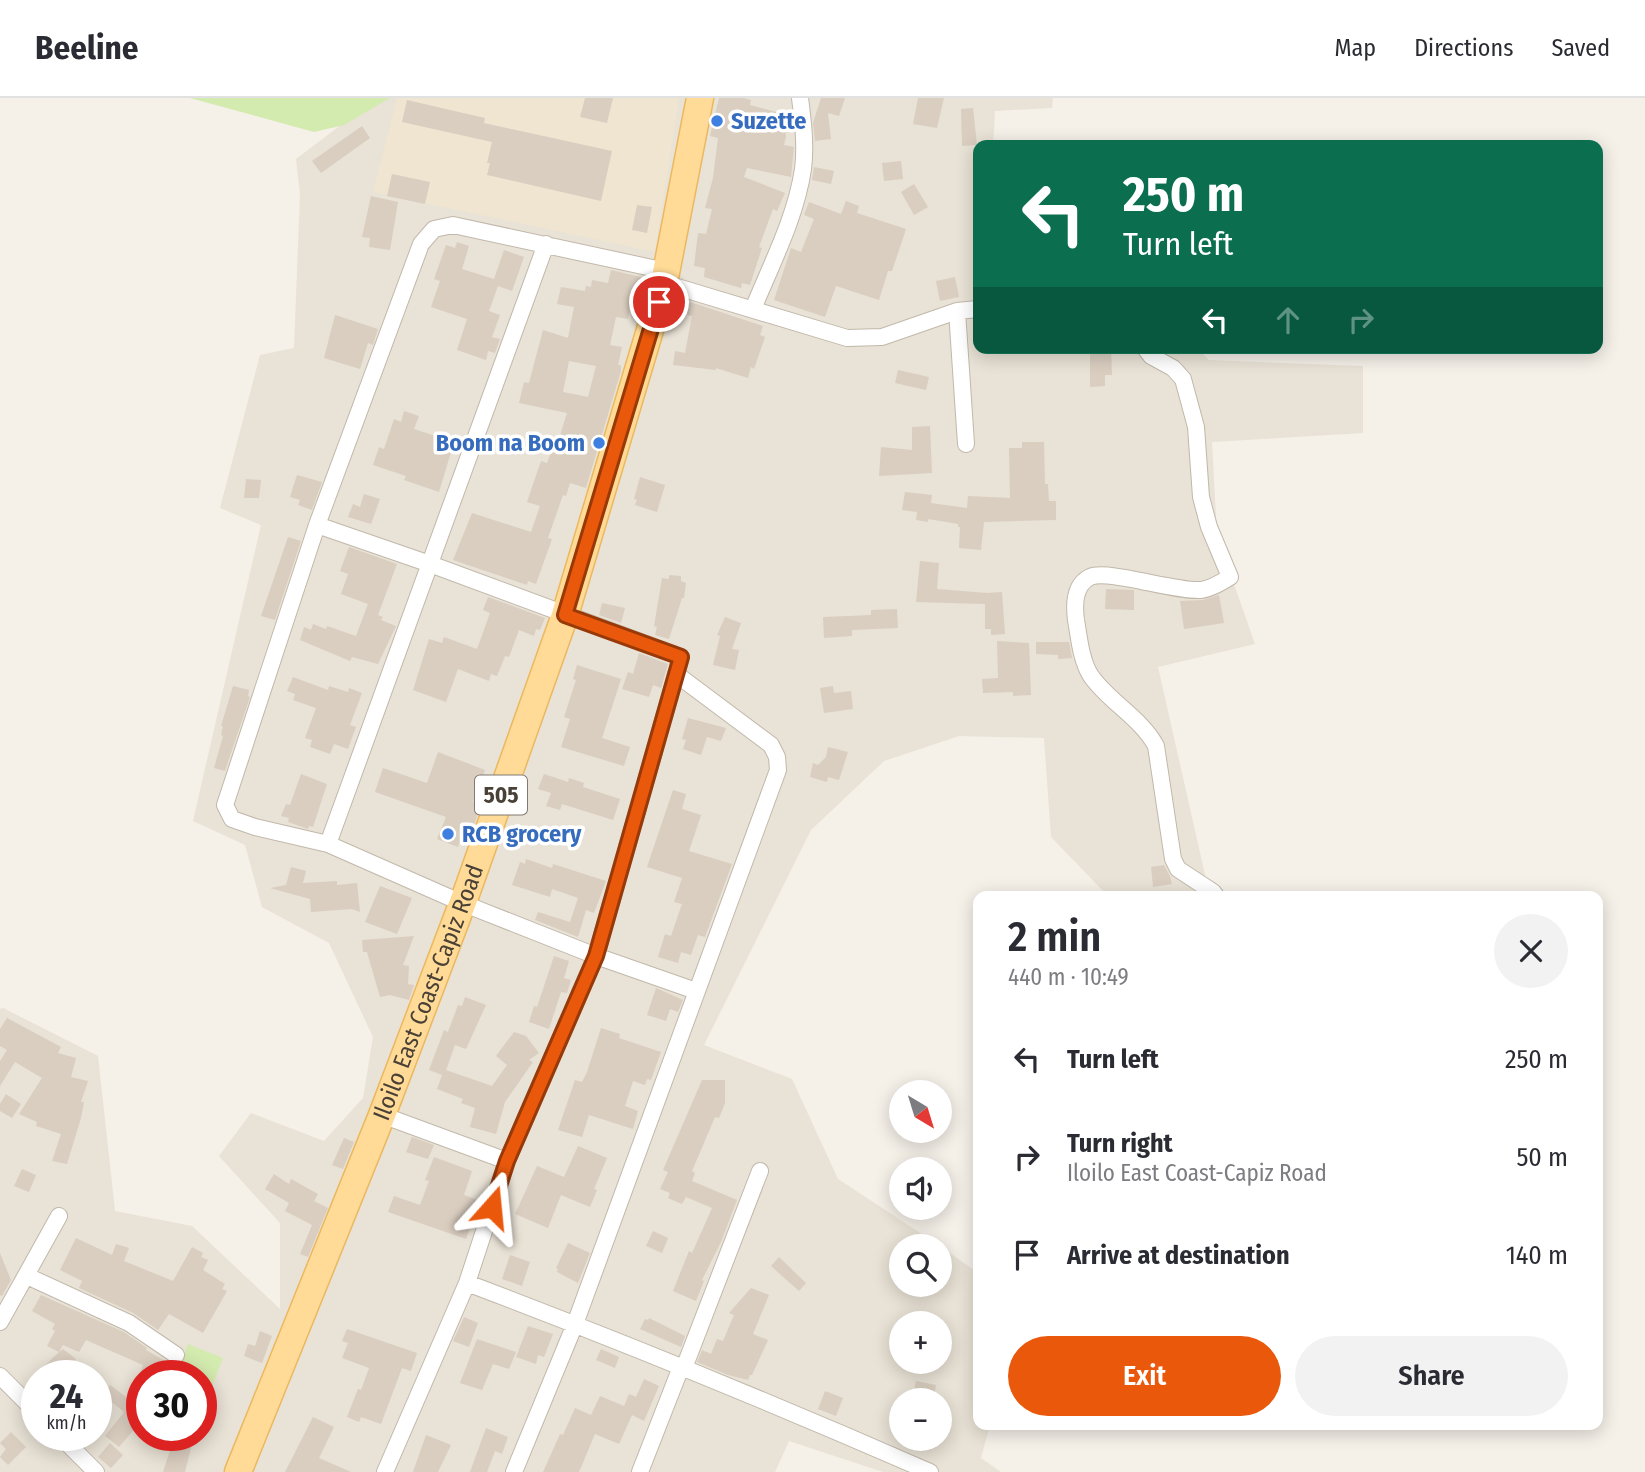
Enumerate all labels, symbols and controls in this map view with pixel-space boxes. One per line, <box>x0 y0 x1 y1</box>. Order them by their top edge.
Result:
text: Beeline <box>35 28 139 68</box>
text: Map <box>1335 34 1376 62</box>
text: Directions <box>1414 34 1513 62</box>
text: Saved <box>1551 34 1610 62</box>
place label: Suzette <box>731 107 807 135</box>
marker: Suzette <box>709 113 725 129</box>
text: 250 m <box>1123 165 1244 224</box>
icon: left <box>1008 168 1099 259</box>
text: Turn left <box>1123 225 1233 263</box>
pin <box>629 272 689 332</box>
icon: arrive <box>640 283 678 321</box>
icon: left <box>1196 301 1234 339</box>
icon: ahead <box>1269 301 1307 339</box>
icon: right <box>1342 301 1380 339</box>
place label: Boom na Boom <box>436 429 585 457</box>
marker: Boom na Boom <box>591 435 607 451</box>
road number: 505 <box>475 776 527 814</box>
place label: RCB grocery <box>462 820 582 848</box>
marker: RCB grocery <box>440 826 456 842</box>
street label: Iloilo East Coast-Capiz Road <box>367 861 489 1124</box>
text: 2 min <box>1008 912 1101 962</box>
button: close <box>1494 914 1568 988</box>
text: 440 m · 10:49 <box>1008 963 1129 991</box>
icon: left <box>1008 1040 1046 1078</box>
text: Turn left <box>1067 1044 1159 1075</box>
text: 250 m <box>1505 1044 1568 1075</box>
north arrow <box>889 1080 952 1143</box>
map controls <box>889 1080 952 1451</box>
text: Turn right <box>1067 1128 1173 1159</box>
icon: right <box>1008 1138 1046 1176</box>
text: 50 m <box>1516 1142 1568 1173</box>
button: sound <box>889 1157 952 1220</box>
text: Iloilo East Coast-Capiz Road <box>1067 1159 1327 1187</box>
position arrow <box>455 1170 529 1244</box>
button: search <box>889 1234 952 1297</box>
icon: arrive <box>1008 1236 1046 1274</box>
text: Arrive at destination <box>1067 1240 1290 1271</box>
text: 140 m <box>1506 1240 1568 1271</box>
button: + <box>889 1311 952 1374</box>
button: Exit <box>1008 1336 1281 1416</box>
button: Share <box>1295 1336 1568 1416</box>
speed limit sign: 30 <box>126 1360 217 1451</box>
text: 24 <box>50 1375 83 1417</box>
button: − <box>889 1388 952 1451</box>
text: km/h <box>46 1412 87 1434</box>

